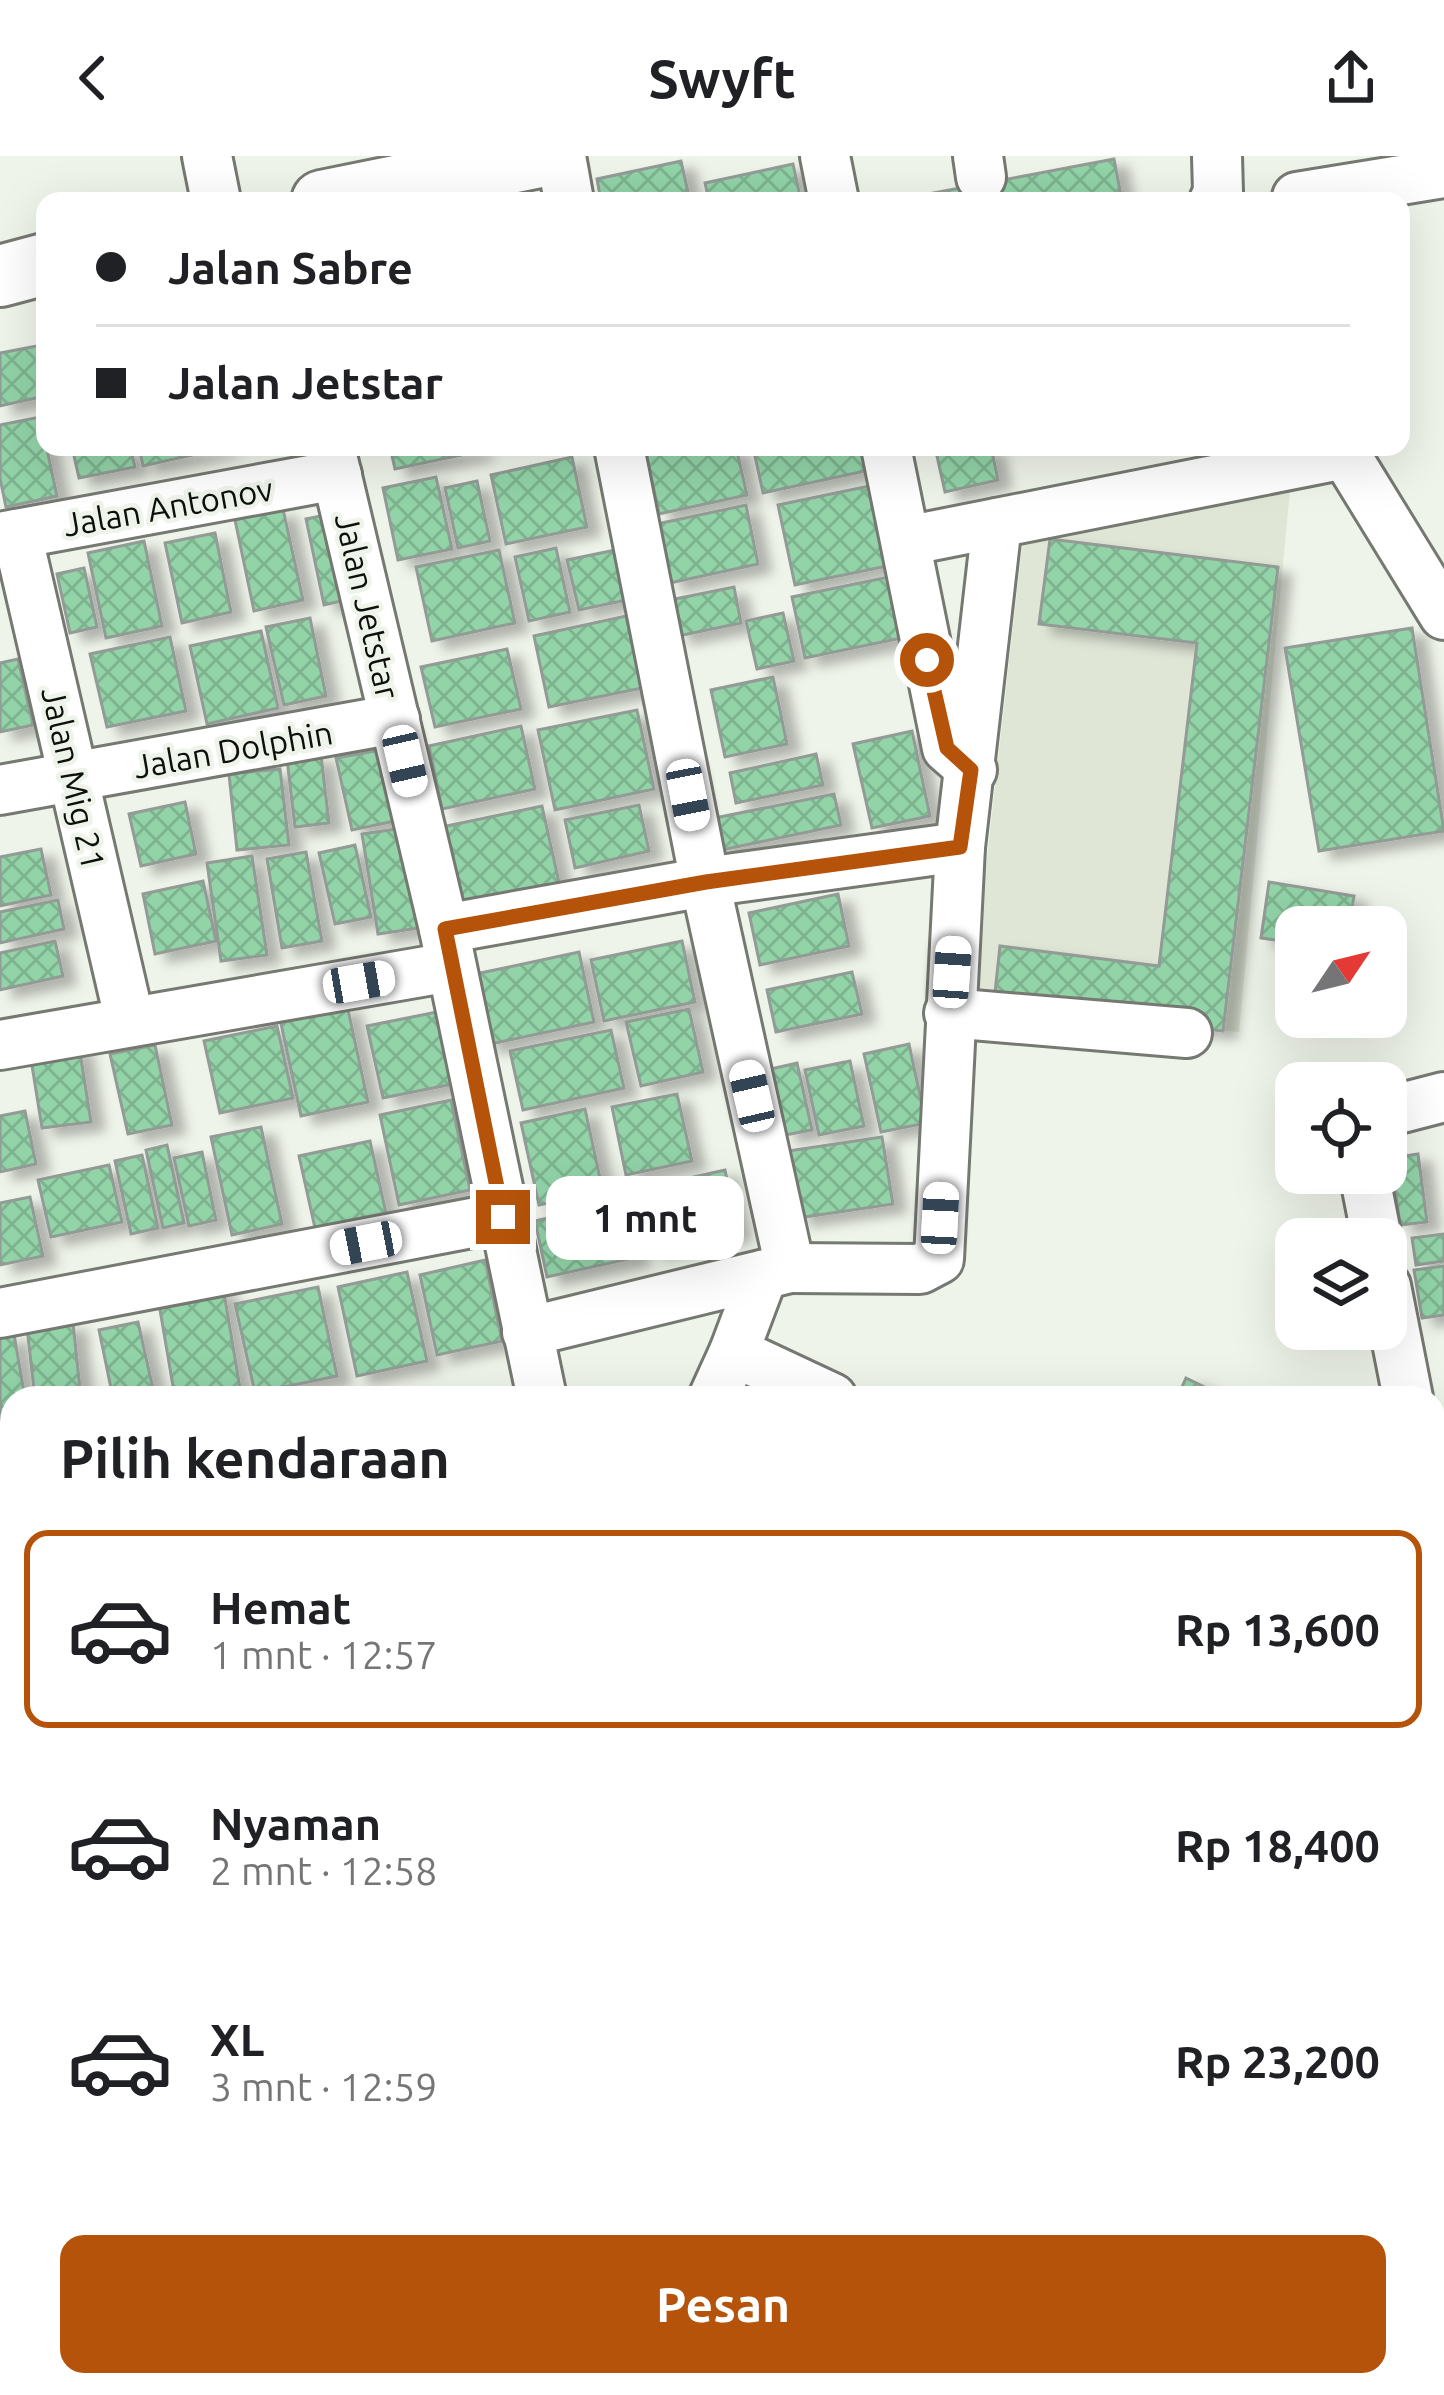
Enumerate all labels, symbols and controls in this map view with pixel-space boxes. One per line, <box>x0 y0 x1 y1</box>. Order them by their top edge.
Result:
icon: back <box>60 45 126 111</box>
icon: share <box>1318 45 1384 111</box>
text: Swyft <box>648 48 796 108</box>
text: Jalan Sabre <box>168 242 413 293</box>
text: Jalan Jetstar <box>168 357 443 408</box>
street label: Jalan Antonov <box>60 469 276 543</box>
street label: Jalan Jetstar <box>329 510 407 703</box>
route start <box>900 633 954 687</box>
street label: Jalan Mig 21 <box>35 683 113 873</box>
street label: Jalan Dolphin <box>131 713 335 785</box>
car <box>379 722 431 800</box>
car <box>663 756 713 834</box>
north arrow <box>1275 906 1407 1038</box>
map controls <box>1275 906 1407 1350</box>
car <box>932 935 972 1009</box>
car <box>320 958 398 1006</box>
car <box>726 1057 778 1135</box>
button: locate <box>1275 1062 1407 1194</box>
callout: 1 mnt <box>545 1175 743 1259</box>
car <box>920 1181 960 1255</box>
route end <box>476 1190 530 1244</box>
text: 1 mnt <box>593 1196 697 1239</box>
car <box>327 1218 405 1268</box>
button: layers <box>1275 1218 1407 1350</box>
text: Pilih kendaraan <box>60 1428 450 1488</box>
icon: car <box>66 1575 174 1683</box>
text: Hemat <box>210 1582 351 1633</box>
text: Rp 13,600 <box>1175 1604 1380 1655</box>
text: 1 mnt · 12:57 <box>210 1633 437 1676</box>
icon: car <box>66 1791 174 1899</box>
text: Nyaman <box>210 1798 381 1849</box>
text: Rp 18,400 <box>1175 1820 1380 1871</box>
text: 2 mnt · 12:58 <box>210 1849 437 1892</box>
icon: car <box>66 2007 174 2115</box>
text: XL <box>210 2014 264 2065</box>
text: Rp 23,200 <box>1175 2036 1380 2087</box>
text: 3 mnt · 12:59 <box>210 2065 437 2108</box>
button: Pesan <box>60 2235 1386 2373</box>

